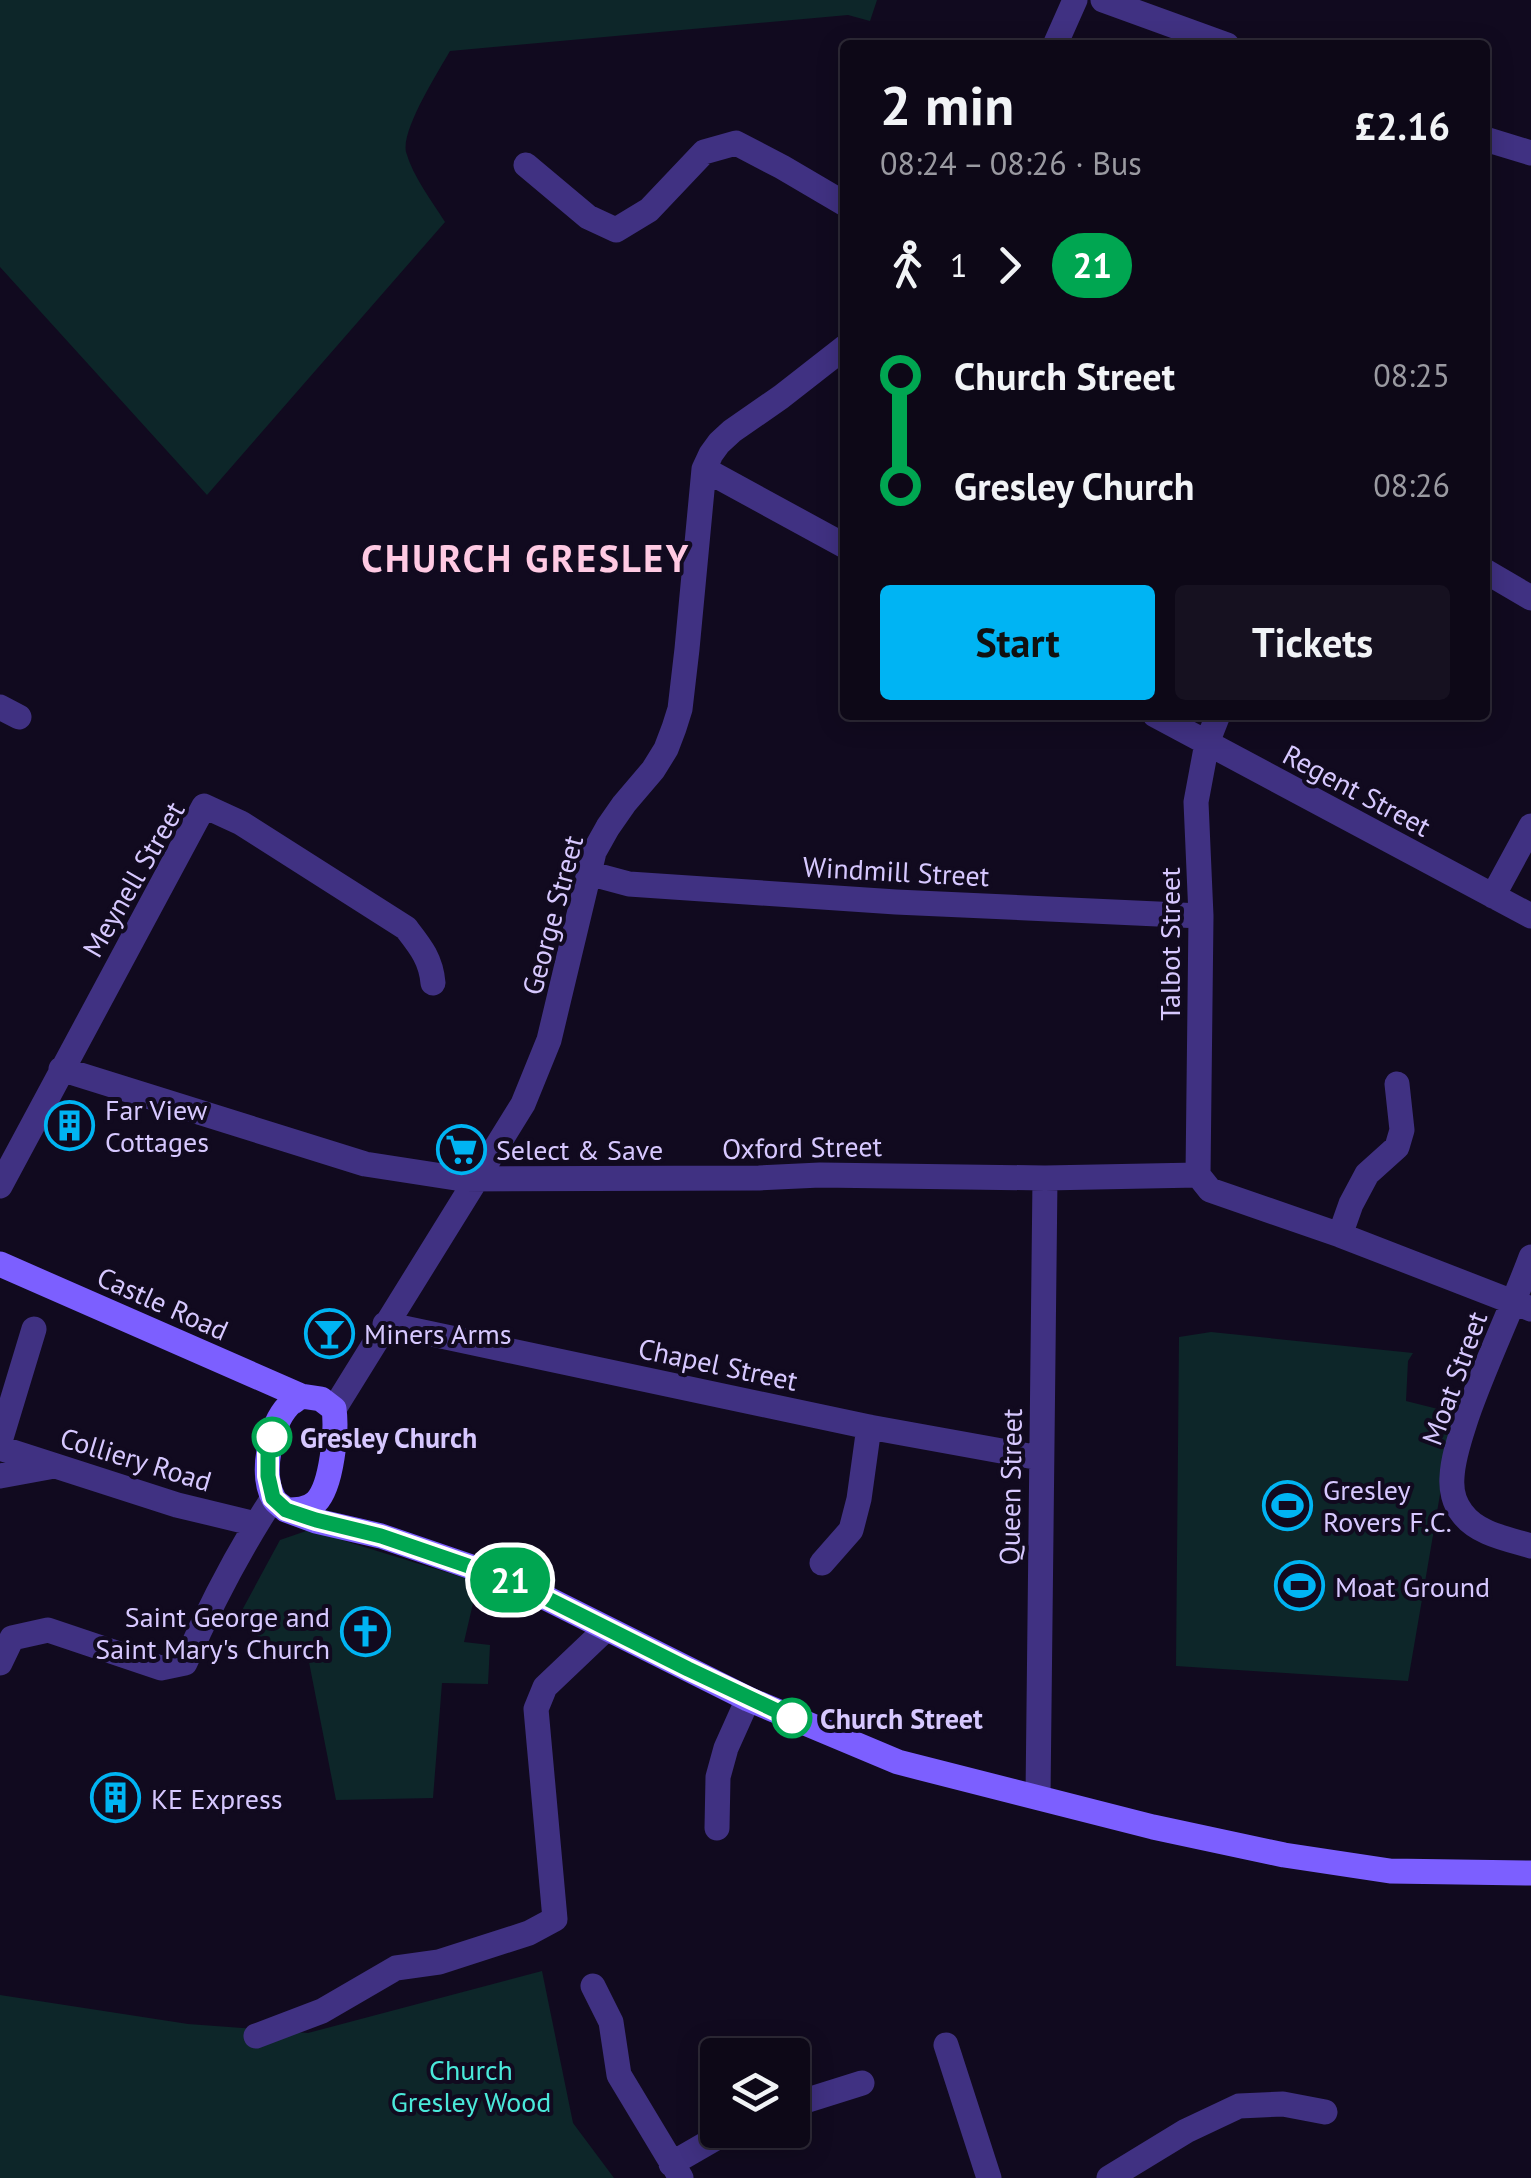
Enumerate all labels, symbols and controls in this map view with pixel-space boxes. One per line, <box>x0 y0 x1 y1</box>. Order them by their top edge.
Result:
text: 2 min <box>880 69 1014 140</box>
text: £2.16 <box>1354 101 1450 150</box>
text: 08:24 – 08:26 · Bus <box>880 142 1142 184</box>
icon: walk <box>880 238 935 293</box>
icon: forward <box>982 238 1037 293</box>
text: 21 <box>1072 242 1112 288</box>
text: 1 <box>950 244 967 286</box>
text: Church Street <box>954 351 1175 400</box>
text: 08:25 <box>1373 354 1450 396</box>
text: Gresley Church <box>954 461 1195 510</box>
text: 08:26 <box>1373 464 1450 506</box>
district label: CHURCH GRESLEY <box>361 533 691 582</box>
button: Start <box>880 585 1155 700</box>
button: Tickets <box>1175 585 1450 700</box>
street label: Regent Street <box>1277 736 1438 845</box>
street label: Meynell Street <box>74 794 193 963</box>
street label: George Street <box>513 831 591 999</box>
street label: Windmill Street <box>802 848 991 894</box>
street label: Talbot Street <box>1151 867 1188 1021</box>
place label: Far View Cottages <box>105 1091 209 1160</box>
building icon: Far View Cottages <box>44 1099 96 1151</box>
supermarket icon: Select & Save <box>435 1123 487 1175</box>
street label: Oxford Street <box>722 1127 883 1167</box>
place label: Select & Save <box>496 1131 663 1168</box>
street label: Castle Road <box>92 1258 234 1348</box>
street label: Moat Street <box>1413 1306 1495 1450</box>
bar icon: Miners Arms <box>303 1307 355 1359</box>
place label: Miners Arms <box>364 1315 512 1352</box>
street label: Chapel Street <box>635 1329 801 1399</box>
street label: Queen Street <box>990 1408 1030 1566</box>
street label: Colliery Road <box>56 1418 216 1500</box>
marker: Gresley Church <box>253 1418 291 1456</box>
place label: Gresley Church <box>300 1419 477 1456</box>
place label: Gresley Rovers F.C. <box>1323 1471 1452 1540</box>
sports icon: Gresley Rovers F.C. <box>1262 1479 1314 1531</box>
line badge: 21 <box>465 1548 555 1612</box>
text: 21 <box>490 1557 530 1603</box>
sports icon: Moat Ground <box>1274 1560 1326 1612</box>
place label: Moat Ground <box>1335 1568 1490 1605</box>
place label: Saint George and Saint Mary's Church <box>95 1598 330 1667</box>
church icon: Saint George and Saint Mary's Church <box>339 1606 391 1658</box>
marker: Church Street <box>773 1699 811 1737</box>
place label: Church Street <box>820 1700 983 1737</box>
building icon: KE Express <box>90 1772 142 1824</box>
place label: KE Express <box>151 1780 282 1817</box>
map controls <box>700 2038 810 2148</box>
button: layers <box>700 2038 810 2148</box>
park label: Church Gresley Wood <box>391 2051 551 2120</box>

